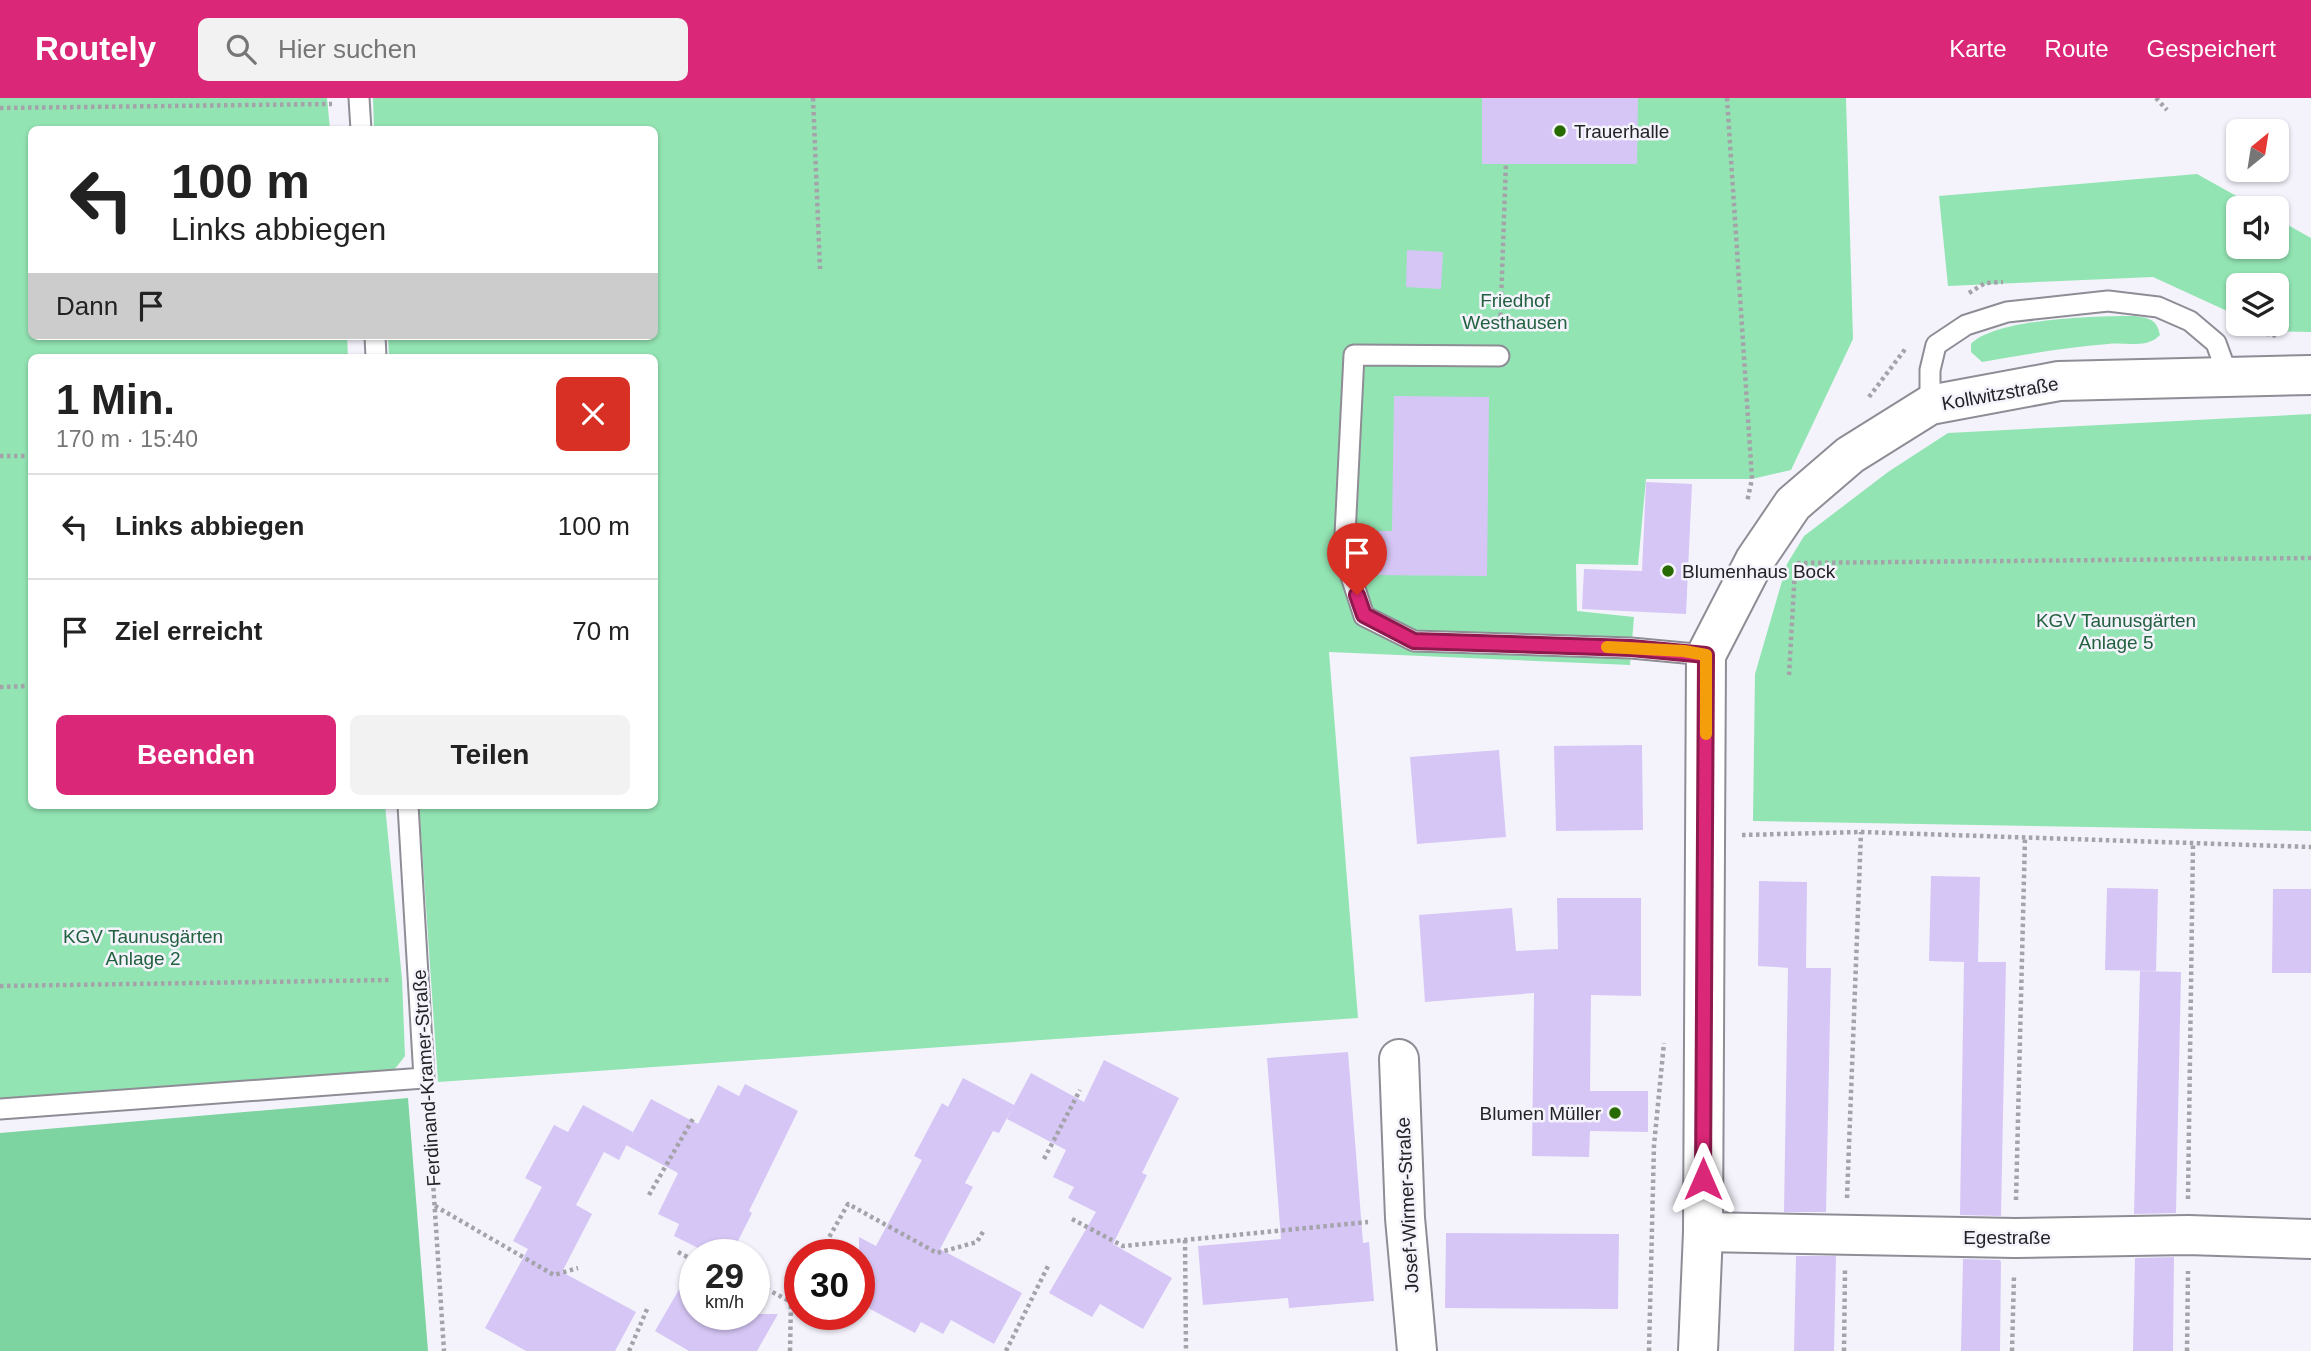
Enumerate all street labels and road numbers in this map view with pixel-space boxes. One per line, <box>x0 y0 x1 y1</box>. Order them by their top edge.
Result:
street label: Kollwitzstraße <box>1940 373 2060 414</box>
street label: Ferdinand-Kramer-Straße <box>408 969 445 1187</box>
street label: Josef-Wirmer-Straße <box>1392 1116 1423 1294</box>
street label: Egestraße <box>1963 1227 2051 1248</box>

